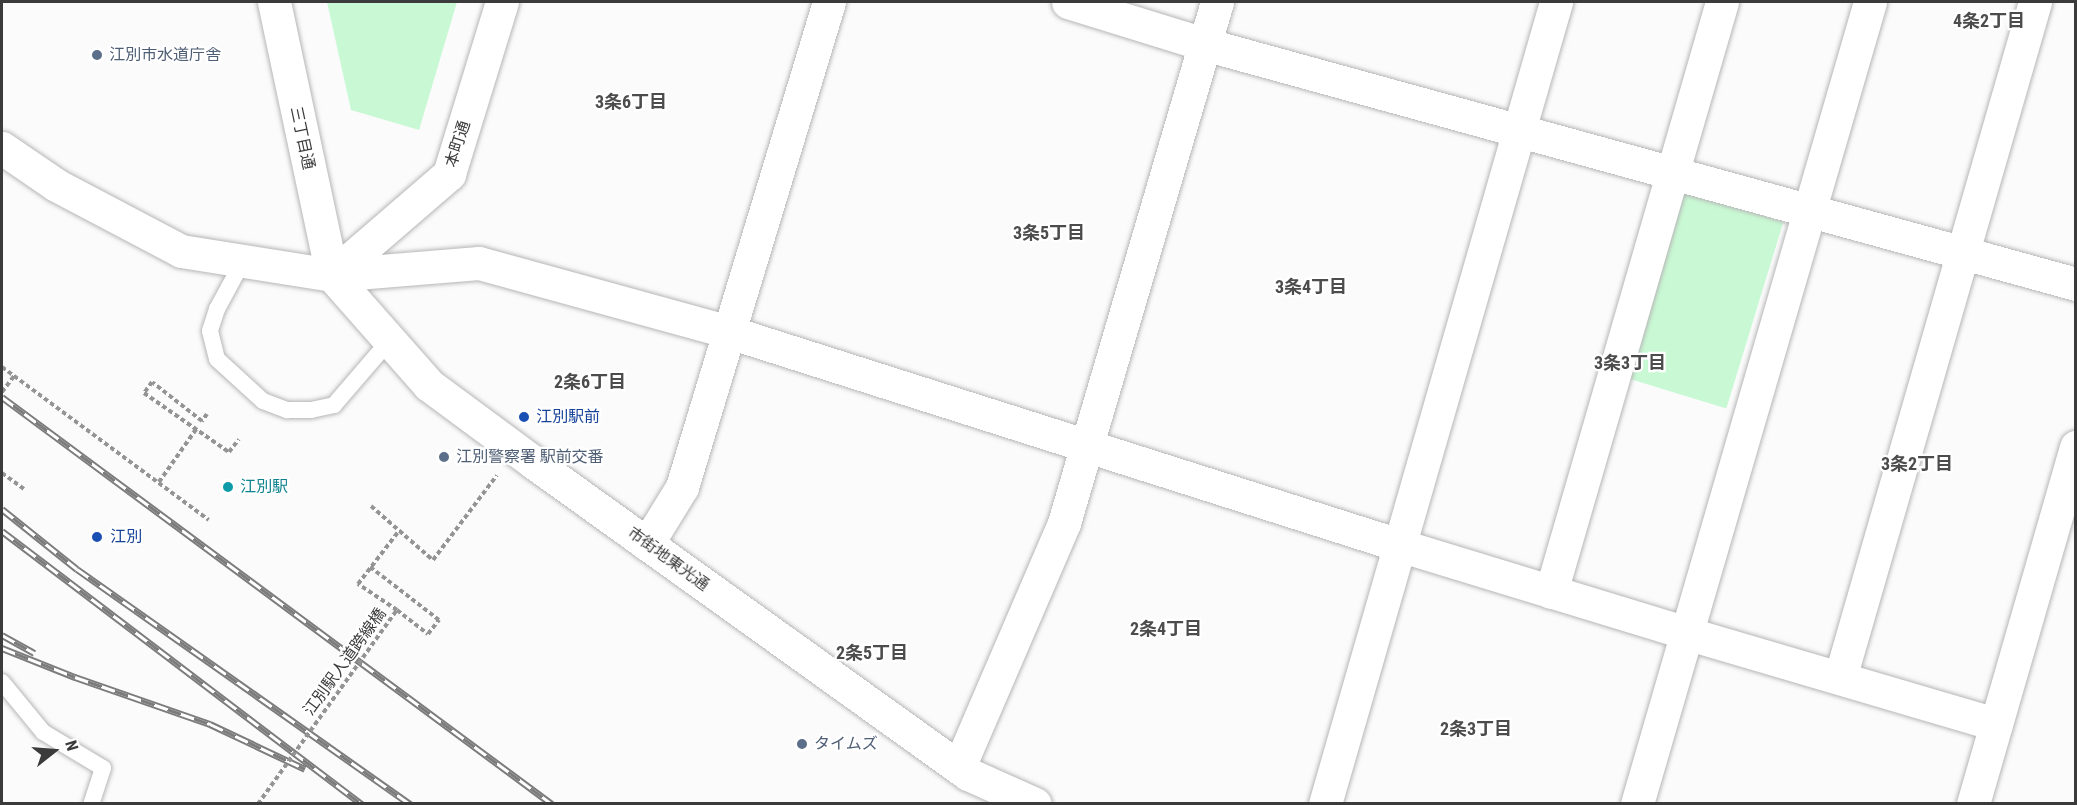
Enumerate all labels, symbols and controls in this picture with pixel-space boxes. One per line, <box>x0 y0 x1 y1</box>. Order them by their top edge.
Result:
district label: 4条2丁目 <box>1953 10 2025 32</box>
place label: 江別市水道庁舎 <box>109 45 221 65</box>
marker: 江別市水道庁舎 <box>90 48 104 62</box>
district label: 3条6丁目 <box>595 91 667 113</box>
street label: 三丁目通 <box>286 105 318 171</box>
street label: 本町通 <box>441 118 475 170</box>
district label: 3条5丁目 <box>1013 222 1085 244</box>
district label: 3条4丁目 <box>1275 276 1347 298</box>
district label: 3条3丁目 <box>1594 352 1666 374</box>
district label: 2条6丁目 <box>554 371 626 393</box>
place label: 江別駅前 <box>536 407 600 427</box>
marker: 江別駅前 <box>517 410 531 424</box>
place label: 江別警察署 駅前交番 <box>456 447 604 467</box>
marker: 江別警察署 駅前交番 <box>437 450 451 464</box>
district label: 3条2丁目 <box>1881 453 1953 475</box>
place label: 江別駅 <box>240 477 288 497</box>
marker: 江別駅 <box>221 480 235 494</box>
street label: 市街地東光通 <box>624 523 712 595</box>
place label: 江別 <box>110 527 142 547</box>
marker: 江別 <box>88 528 106 546</box>
street label: 江別駅人道跨線橋 <box>300 605 390 719</box>
district label: 2条4丁目 <box>1130 618 1202 640</box>
district label: 2条5丁目 <box>836 642 908 664</box>
district label: 2条3丁目 <box>1440 718 1512 740</box>
north arrow <box>24 721 84 781</box>
place label: タイムズ <box>814 734 878 754</box>
marker: タイムズ <box>795 737 809 751</box>
text: N <box>61 738 82 753</box>

